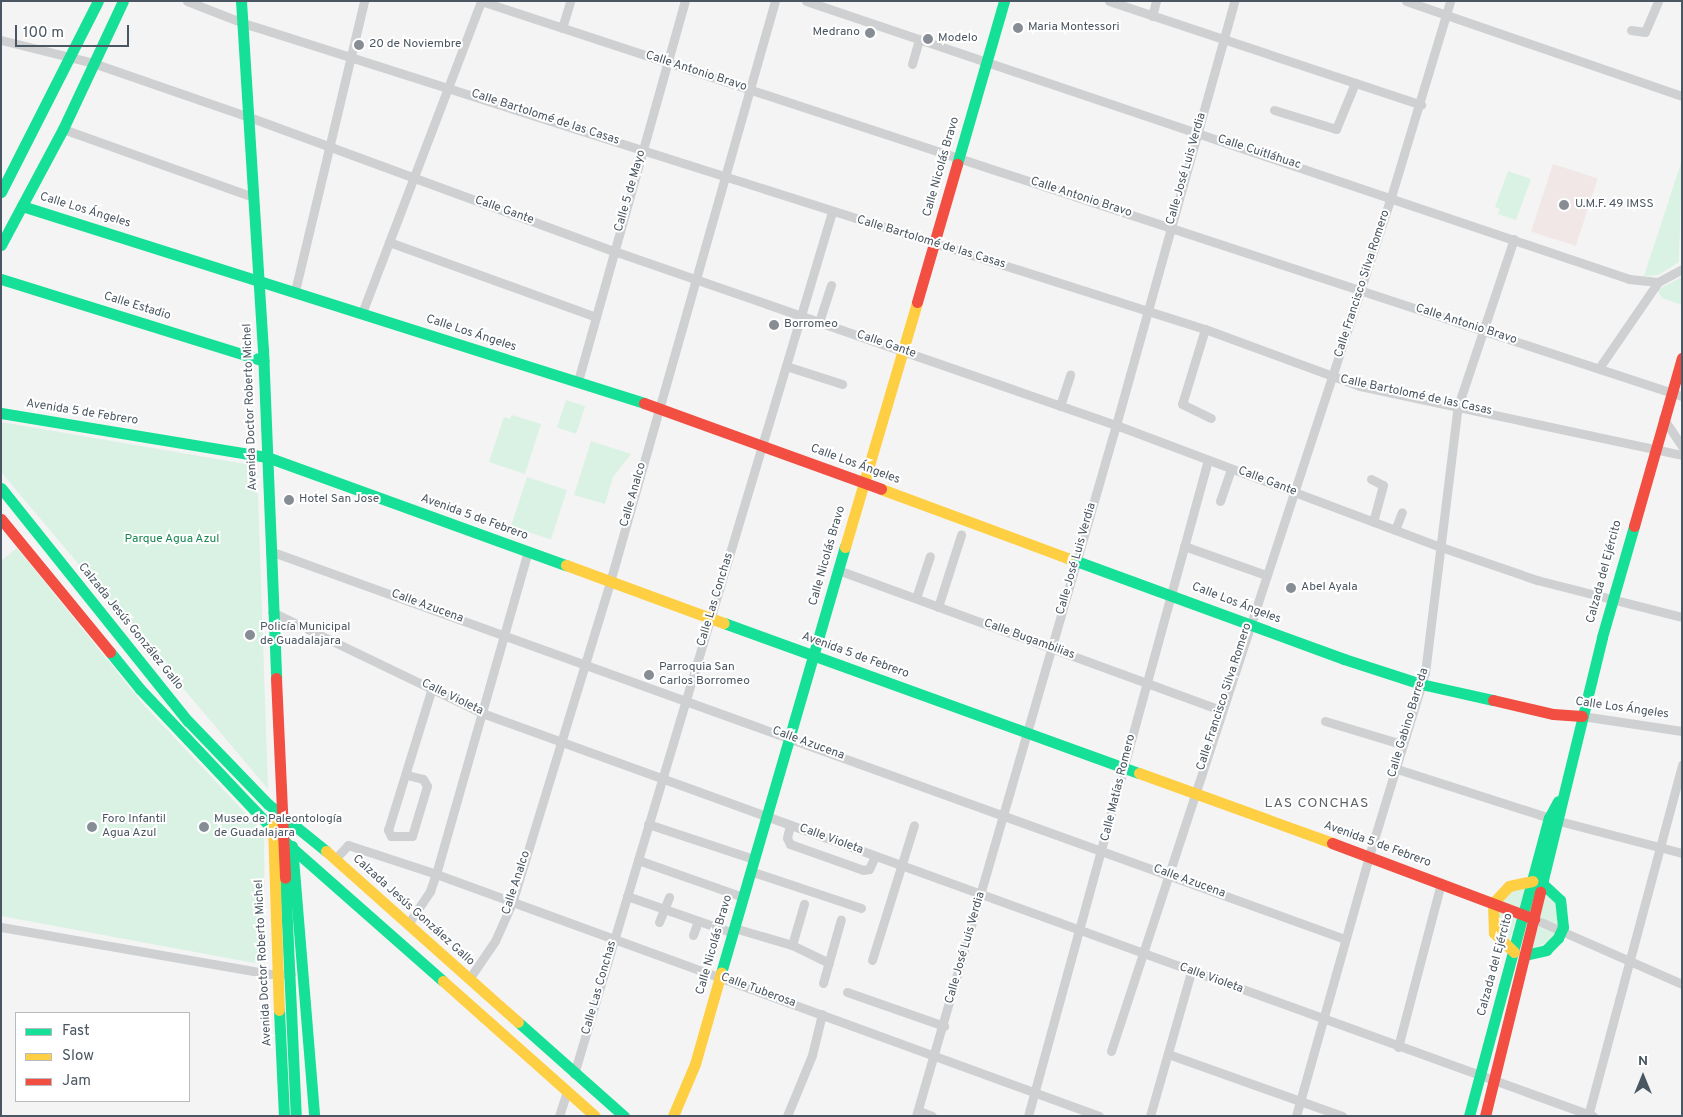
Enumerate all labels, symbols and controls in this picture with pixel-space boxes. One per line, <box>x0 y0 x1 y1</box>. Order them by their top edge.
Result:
scale bar <box>18 15 131 47</box>
place label: Maria Montessori <box>1028 21 1120 35</box>
marker: Maria Montessori <box>1012 22 1024 34</box>
text: 100 m <box>23 24 64 43</box>
place label: Medrano <box>812 26 860 40</box>
marker: Medrano <box>864 27 876 39</box>
place label: Modelo <box>938 32 978 46</box>
marker: Modelo <box>922 33 934 45</box>
place label: 20 de Noviembre <box>369 38 461 52</box>
marker: 20 de Noviembre <box>353 39 365 51</box>
street label: Calle Antonio Bravo <box>643 49 749 95</box>
street label: Calle Bartolomé de las Casas <box>469 87 621 149</box>
street label: Calle José Luis Verdia <box>1164 111 1210 227</box>
street label: Calle Nicolás Bravo <box>921 115 963 219</box>
street label: Calle Cuitláhuac <box>1215 133 1303 173</box>
street label: Calle 5 de Mayo <box>612 148 650 234</box>
street label: Calle Antonio Bravo <box>1028 175 1134 221</box>
street label: Calle Los Ángeles <box>38 190 132 232</box>
street label: Calle Gante <box>472 194 536 228</box>
marker: U.M.F. 49 IMSS <box>1557 198 1571 212</box>
place label: U.M.F. 49 IMSS <box>1575 198 1654 212</box>
street label: Calle Francisco Silva Romero <box>1332 208 1394 360</box>
street label: Calle Bartolomé de las Casas <box>855 213 1007 273</box>
street label: Calle Estadio <box>102 290 172 324</box>
street label: Calle Antonio Bravo <box>1413 302 1519 348</box>
street label: Calle Los Ángeles <box>424 313 518 355</box>
place label: Borromeo <box>784 318 838 332</box>
marker: Borromeo <box>768 319 780 331</box>
street label: Avenida Doctor Roberto Michel <box>241 323 261 491</box>
street label: Calle Gante <box>854 328 918 362</box>
street label: Calle Bartolomé de las Casas <box>1339 373 1493 419</box>
street label: Avenida 5 de Febrero <box>25 397 139 429</box>
street label: Calle Los Ángeles <box>808 442 902 488</box>
street label: Calle Analco <box>618 461 650 529</box>
street label: Calle Gante <box>1236 464 1298 500</box>
street label: Avenida 5 de Febrero <box>418 492 530 544</box>
place label: Hotel San Jose <box>299 493 379 507</box>
marker: Hotel San Jose <box>283 494 295 506</box>
street label: Calle José Luis Verdia <box>1054 501 1100 617</box>
street label: Calle Nicolás Bravo <box>807 504 849 608</box>
street label: Calzada del Ejército <box>1584 519 1626 625</box>
park label: Parque Agua Azul <box>124 533 220 547</box>
street label: Calle Las Conchas <box>695 551 737 649</box>
street label: Calzada Jesús González Gallo <box>74 561 186 693</box>
street label: Calle Los Ángeles <box>1189 580 1283 628</box>
place label: Abel Ayala <box>1301 581 1358 595</box>
marker: Abel Ayala <box>1285 582 1297 594</box>
street label: Calle Azucena <box>389 587 465 627</box>
street label: Calle Bugambilias <box>982 617 1076 663</box>
place label: Policía Municipal de Guadalajara <box>260 621 350 649</box>
street label: Calle Francisco Silva Romero <box>1194 621 1256 773</box>
marker: Policía Municipal de Guadalajara <box>244 629 256 641</box>
street label: Avenida 5 de Febrero <box>799 630 911 682</box>
place label: Parroquia San Carlos Borromeo <box>659 661 750 689</box>
street label: Calle Gabino Barreda <box>1386 667 1432 779</box>
marker: Parroquia San Carlos Borromeo <box>643 669 655 681</box>
street label: Calle Violeta <box>419 677 485 719</box>
street label: Calle Los Ángeles <box>1574 695 1670 723</box>
street label: Calle Azucena <box>770 724 846 764</box>
street label: Calle Matías Romero <box>1099 733 1139 843</box>
district label: LAS CONCHAS <box>1263 796 1371 812</box>
place label: Foro Infantil Agua Azul <box>102 813 166 841</box>
place label: Museo de Paleontología de Guadalajara <box>214 813 342 841</box>
street label: Avenida 5 de Febrero <box>1321 819 1433 871</box>
marker: Foro Infantil Agua Azul <box>86 821 98 833</box>
marker: Museo de Paleontología de Guadalajara <box>198 821 210 833</box>
street label: Calle Violeta <box>797 822 865 858</box>
street label: Calle Analco <box>500 849 534 917</box>
street label: Calzada Jesús González Gallo <box>349 852 477 970</box>
street label: Calle Azucena <box>1151 862 1227 902</box>
street label: Avenida Doctor Roberto Michel <box>252 879 276 1047</box>
street label: Calle José Luis Verdia <box>943 890 989 1006</box>
street label: Calle Nicolás Bravo <box>694 893 736 997</box>
street label: Calzada del Ejército <box>1475 912 1517 1018</box>
street label: Calle Las Conchas <box>580 939 620 1037</box>
street label: Calle Violeta <box>1177 961 1245 997</box>
street label: Calle Tuberosa <box>718 971 798 1011</box>
legend <box>15 1012 190 1102</box>
text: Fast <box>62 1022 90 1041</box>
text: Slow <box>62 1047 94 1066</box>
north arrow <box>1618 1052 1668 1102</box>
text: N <box>1638 1053 1648 1070</box>
text: Jam <box>62 1072 91 1091</box>

